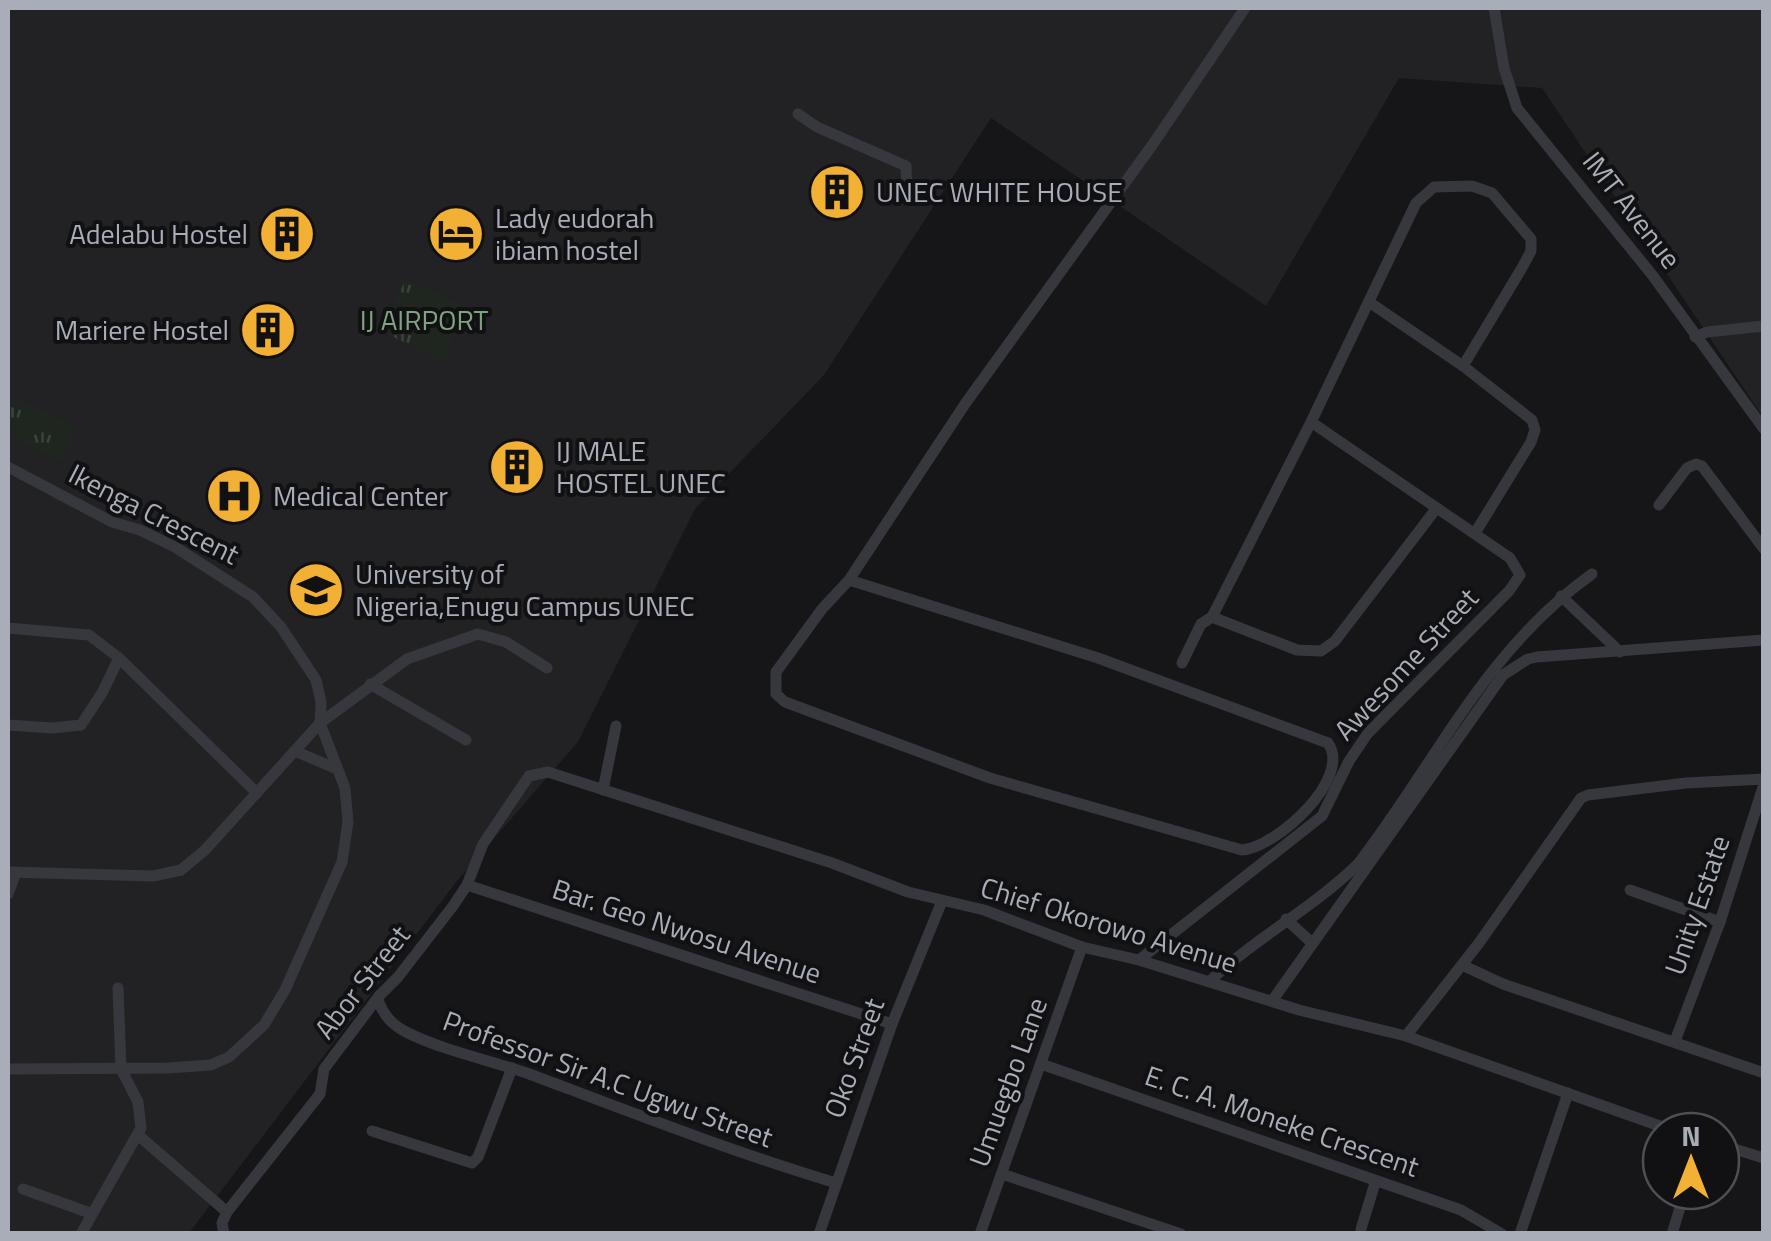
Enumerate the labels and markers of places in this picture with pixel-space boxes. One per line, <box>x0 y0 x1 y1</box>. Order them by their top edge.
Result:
building icon: UNEC WHITE HOUSE <box>807 162 867 222</box>
place label: UNEC WHITE HOUSE <box>876 170 1123 213</box>
place label: Lady eudorah ibiam hostel <box>495 196 654 271</box>
building icon: Adelabu Hostel <box>257 204 317 264</box>
hotel icon: Lady eudorah ibiam hostel <box>426 204 486 264</box>
place label: Adelabu Hostel <box>69 212 248 255</box>
building icon: Mariere Hostel <box>238 300 298 360</box>
place label: Mariere Hostel <box>55 308 229 351</box>
place label: IJ MALE HOSTEL UNEC <box>556 429 726 504</box>
building icon: IJ MALE HOSTEL UNEC <box>487 437 547 497</box>
hospital icon: Medical Center <box>204 466 264 526</box>
place label: Medical Center <box>273 474 448 517</box>
place label: University of Nigeria,Enugu Campus UNEC <box>355 552 694 627</box>
school or university icon: University of Nigeria,Enugu Campus UNEC <box>286 560 346 620</box>

